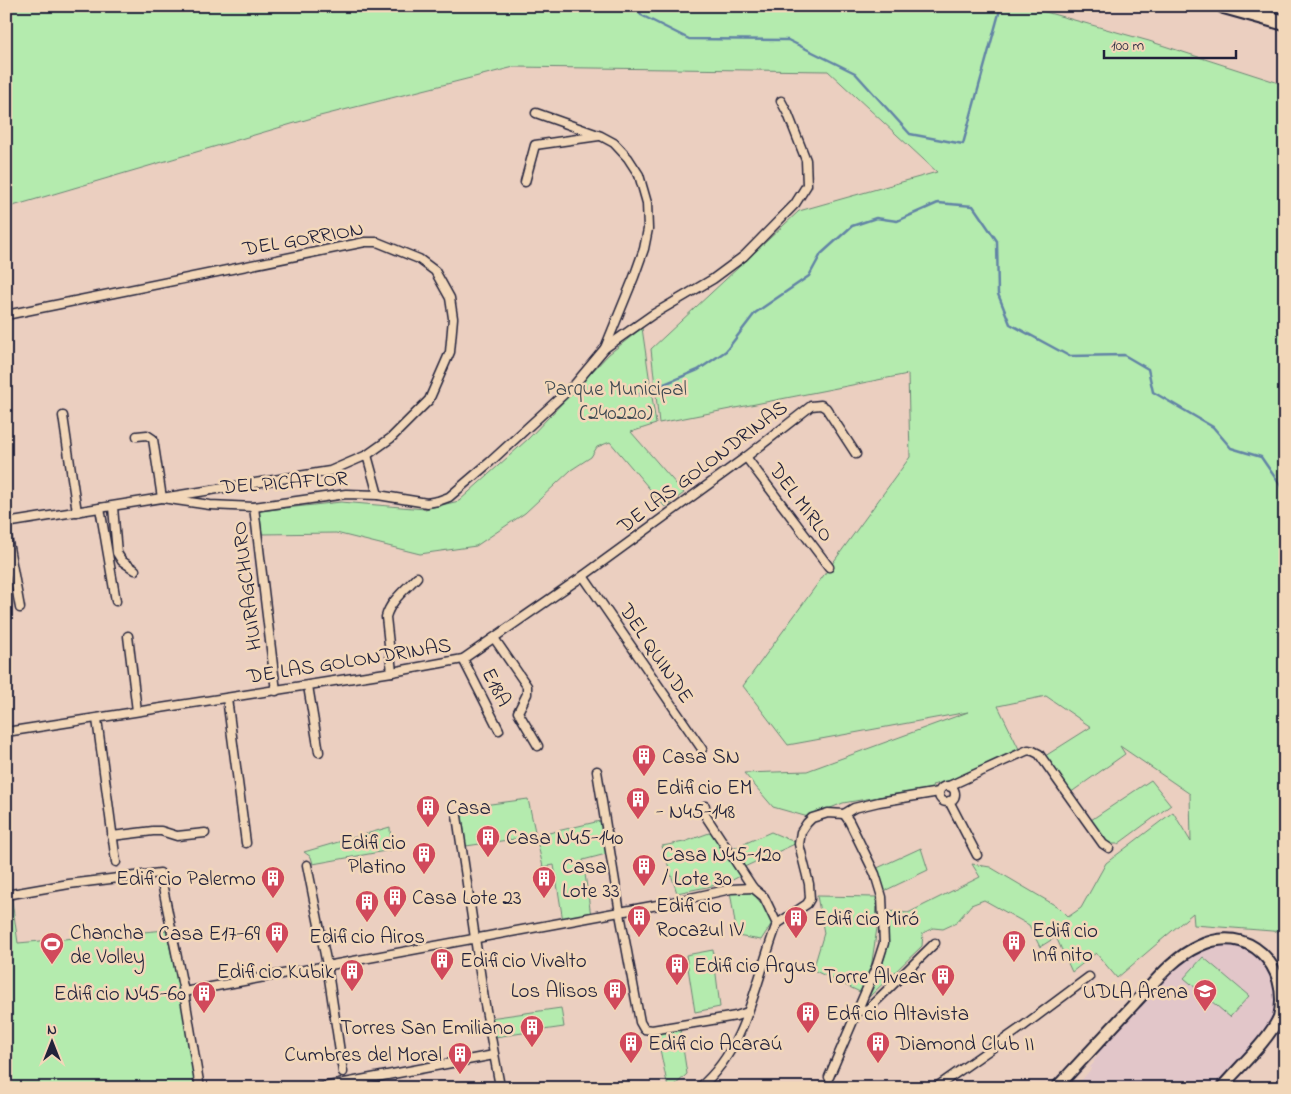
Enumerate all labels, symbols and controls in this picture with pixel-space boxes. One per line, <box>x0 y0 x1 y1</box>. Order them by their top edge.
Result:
scale bar <box>1104 28 1236 60</box>
text: 100 m <box>1111 35 1144 57</box>
street label: DEL GORRION <box>239 215 366 266</box>
park label: Parque Municipal (240220) <box>545 375 687 429</box>
street label: DE LAS GOLONDRINAS <box>611 394 795 542</box>
street label: DEL MIRLO <box>760 457 840 549</box>
street label: DEL PICAFLOR <box>219 465 349 503</box>
street label: HUIRAGCHURO <box>225 519 271 652</box>
street label: DEL QUINDE <box>610 597 700 710</box>
street label: DE LAS GOLONDRINAS <box>244 631 453 693</box>
street label: E18A <box>473 663 518 713</box>
building icon: Casa SN <box>631 743 657 777</box>
place label: Casa SN <box>662 743 740 773</box>
place label: Edificio EM - N45-148 <box>656 774 753 828</box>
building icon: Edificio EM - N45-148 <box>625 786 651 820</box>
building icon: Casa <box>415 794 441 828</box>
place label: Casa <box>446 794 491 824</box>
building icon: Casa N45-140 <box>475 824 501 858</box>
place label: Casa N45-140 <box>506 824 623 854</box>
place label: Edificio Platino <box>340 829 406 883</box>
building icon: Edificio Platino <box>411 841 437 875</box>
place label: Casa N45-120 / Lote 30 <box>662 841 781 895</box>
place label: Casa Lote 33 <box>562 853 620 907</box>
building icon: Casa N45-120 / Lote 30 <box>631 853 657 887</box>
place label: Edificio Palermo <box>116 865 256 895</box>
building icon: Edificio Palermo <box>260 865 286 899</box>
building icon: Casa Lote 33 <box>531 865 557 899</box>
building icon: Casa Lote 23 <box>382 884 408 918</box>
place label: Casa Lote 23 <box>412 884 522 914</box>
building icon: Edificio Airos <box>354 889 380 923</box>
place label: Edificio Rocazul IV <box>656 892 744 946</box>
building icon: Edificio Rocazul IV <box>626 904 652 938</box>
building icon: Edificio Miró <box>783 905 809 939</box>
place label: Edificio Miró <box>814 905 919 935</box>
place label: Edificio Infinito <box>1032 917 1098 971</box>
place label: Chancha de Volley <box>70 919 145 975</box>
place label: Casa E17-69 <box>158 920 261 950</box>
building icon: Casa E17-69 <box>264 920 290 954</box>
place label: Edificio Airos <box>309 923 425 953</box>
building icon: Edificio Infinito <box>1001 929 1027 963</box>
sports icon: Chancha de Volley <box>39 931 65 965</box>
building icon: Edificio Vivalto <box>429 947 455 981</box>
place label: Edificio Vivalto <box>460 947 587 977</box>
building icon: Edificio Argus <box>664 952 690 986</box>
place label: Edificio Argus <box>694 952 817 984</box>
place label: Edificio Kubik <box>217 958 335 988</box>
building icon: Edificio Kubik <box>339 958 365 992</box>
place label: Torre Alvear <box>824 963 926 993</box>
building icon: Torre Alvear <box>930 963 956 997</box>
place label: Los Alisos <box>511 977 598 1007</box>
building icon: Los Alisos <box>602 977 628 1011</box>
place label: UDLA Arena <box>1083 978 1188 1008</box>
school or university icon: UDLA Arena <box>1192 978 1218 1012</box>
place label: Edificio N45-60 <box>54 980 186 1010</box>
building icon: Edificio N45-60 <box>191 980 217 1014</box>
building icon: Edficio Altavista <box>795 1000 821 1034</box>
place label: Edficio Altavista <box>826 1000 969 1030</box>
place label: Torres San Emiliano <box>340 1014 514 1044</box>
building icon: Torres San Emiliano <box>519 1014 545 1048</box>
north arrow <box>28 1016 78 1066</box>
text: N <box>47 1020 57 1041</box>
building icon: Edificio Acaraú <box>618 1030 644 1064</box>
place label: Edificio Acaraú <box>648 1030 783 1060</box>
building icon: Diamond Club II <box>865 1030 891 1064</box>
place label: Diamond Club II <box>895 1030 1034 1060</box>
place label: Cumbres del Moral <box>284 1041 442 1071</box>
building icon: Cumbres del Moral <box>447 1041 473 1075</box>

